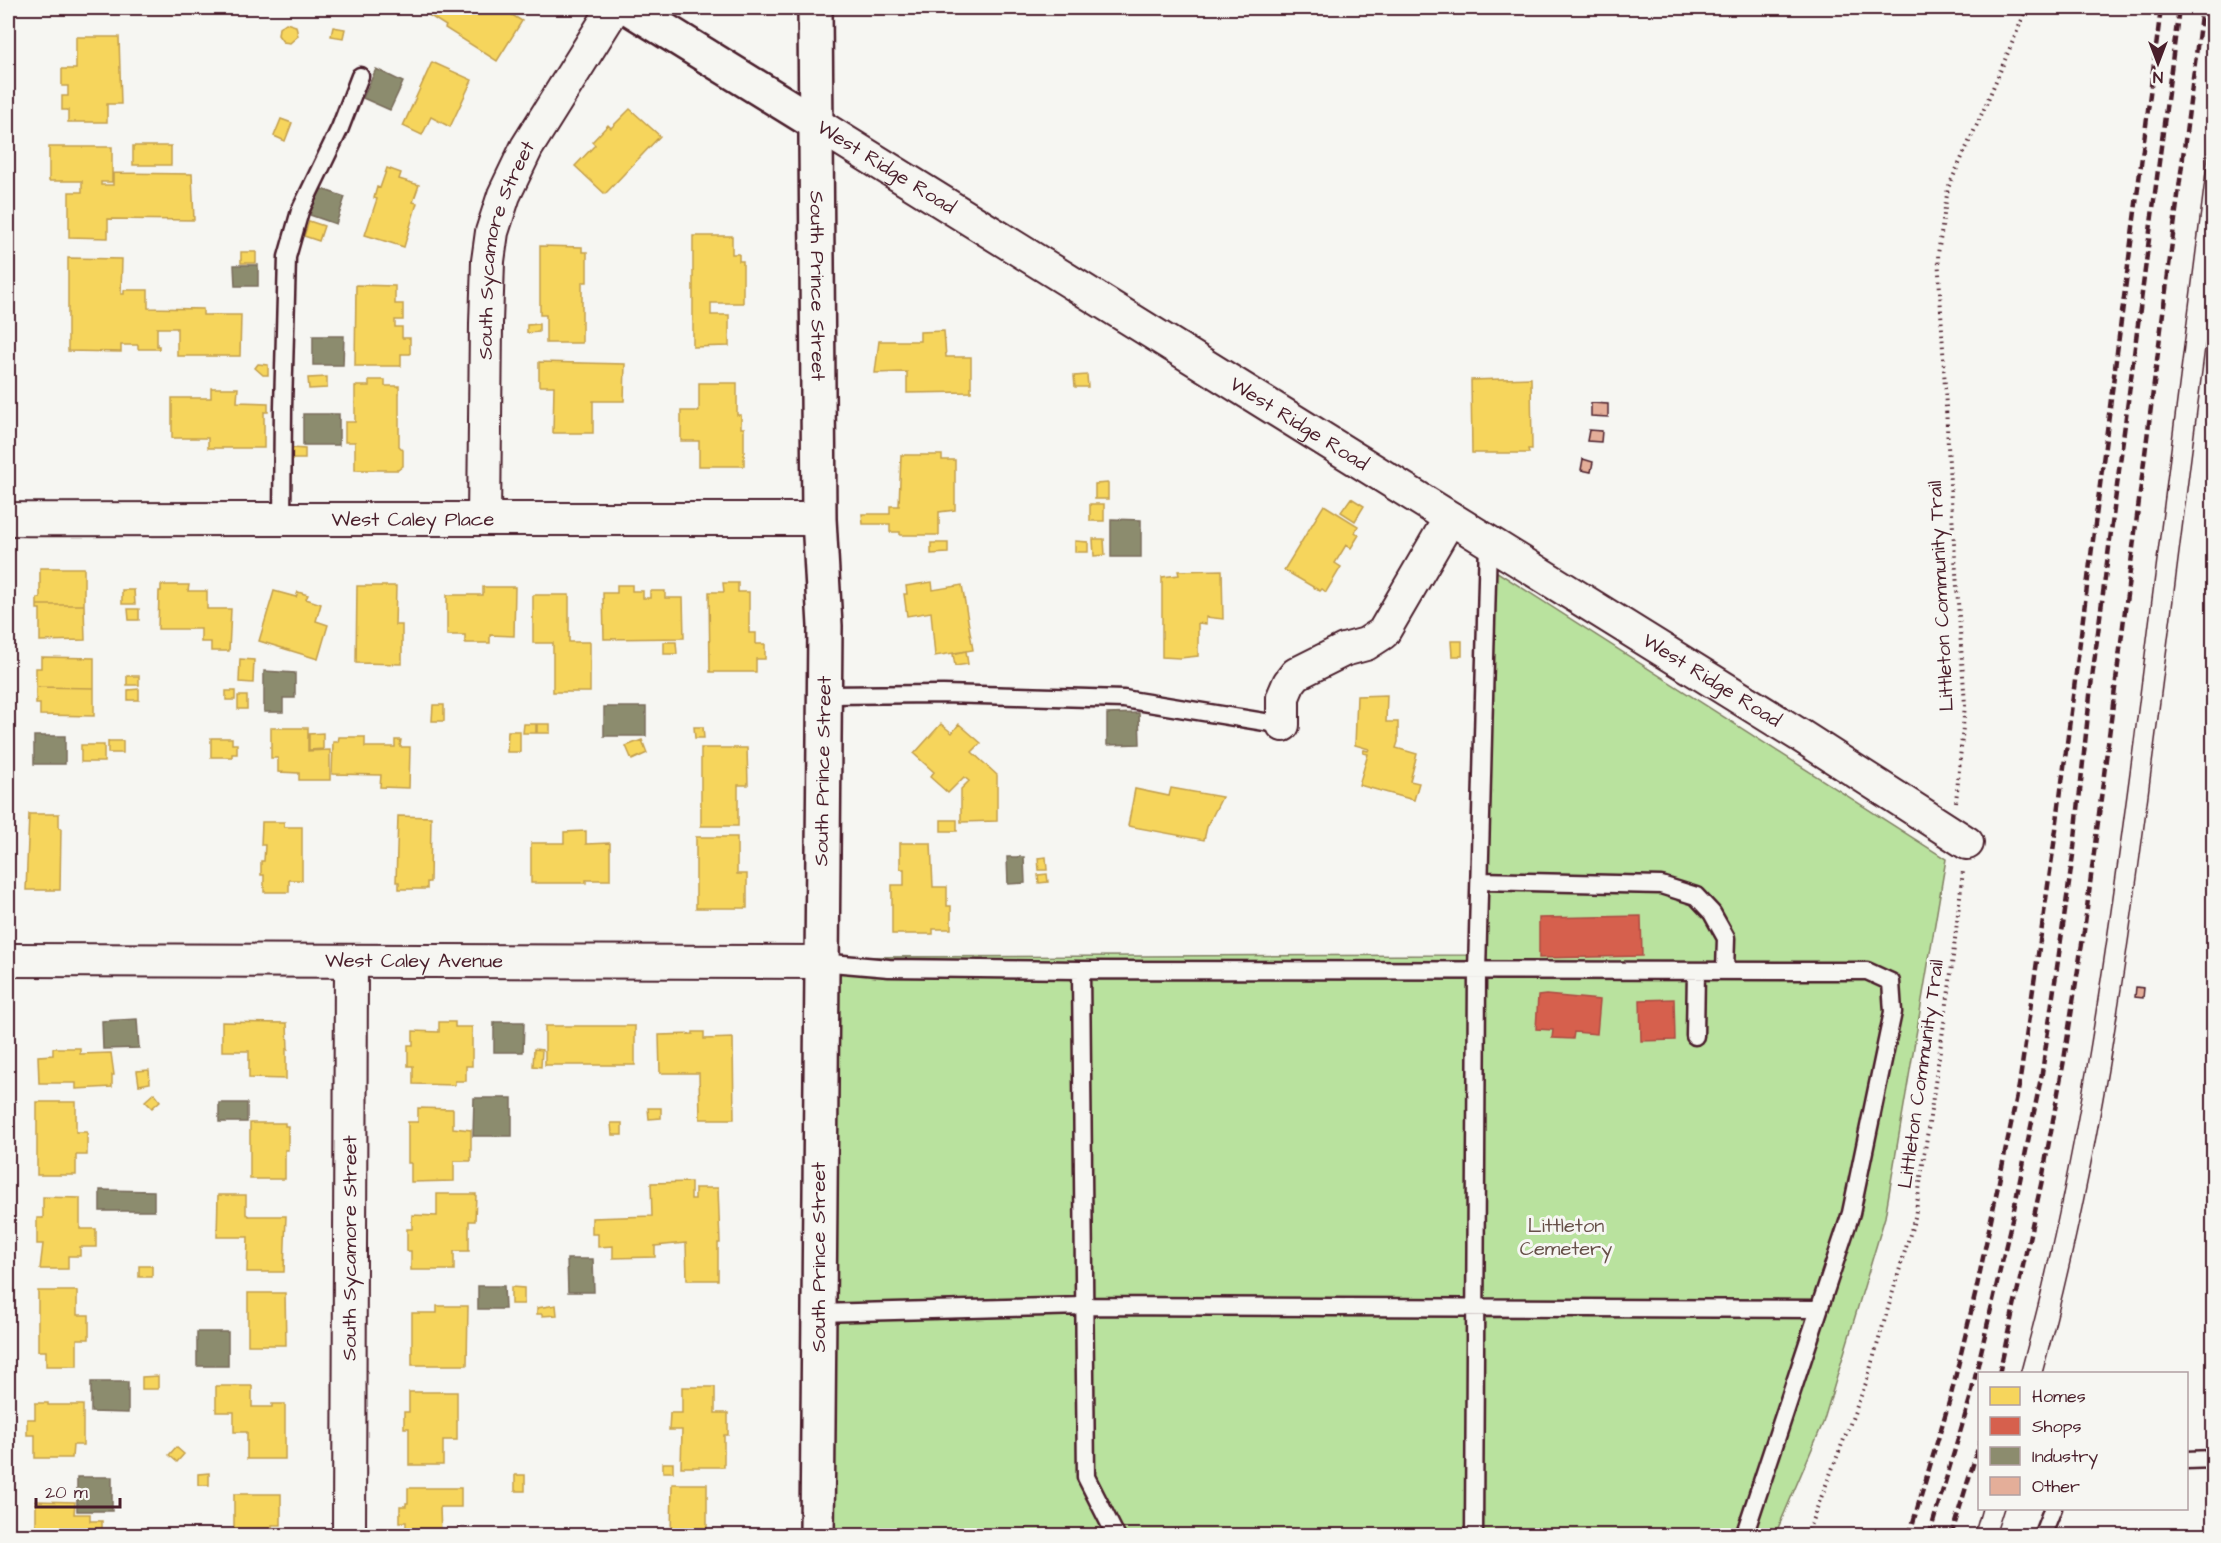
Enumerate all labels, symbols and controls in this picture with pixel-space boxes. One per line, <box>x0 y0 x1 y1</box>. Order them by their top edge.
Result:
north arrow <box>2128 33 2188 93</box>
text: N <box>2153 66 2163 88</box>
street label: West Ridge Road <box>812 114 961 221</box>
street label: South Sycamore Street <box>472 135 542 360</box>
street label: South Prince Street <box>802 191 832 381</box>
street label: West Ridge Road <box>1224 370 1374 478</box>
street label: Littleton Community Trail <box>1921 480 1962 712</box>
street label: West Caley Place <box>332 506 494 535</box>
street label: West Ridge Road <box>1637 627 1787 734</box>
street label: South Prince Street <box>807 676 839 866</box>
street label: West Caley Avenue <box>325 947 503 976</box>
street label: Littleton Community Trail <box>1891 958 1952 1190</box>
street label: South Sycamore Street <box>336 1135 365 1361</box>
street label: South Prince Street <box>805 1162 833 1352</box>
park label: Littleton Cemetery <box>1520 1212 1612 1264</box>
legend <box>1978 1372 2188 1510</box>
text: Homes <box>2032 1384 2086 1409</box>
text: Shops <box>2032 1414 2082 1439</box>
text: Industry <box>2032 1444 2098 1470</box>
scale bar <box>36 1471 120 1509</box>
text: Other <box>2032 1474 2080 1499</box>
text: 20 m <box>45 1480 88 1505</box>

